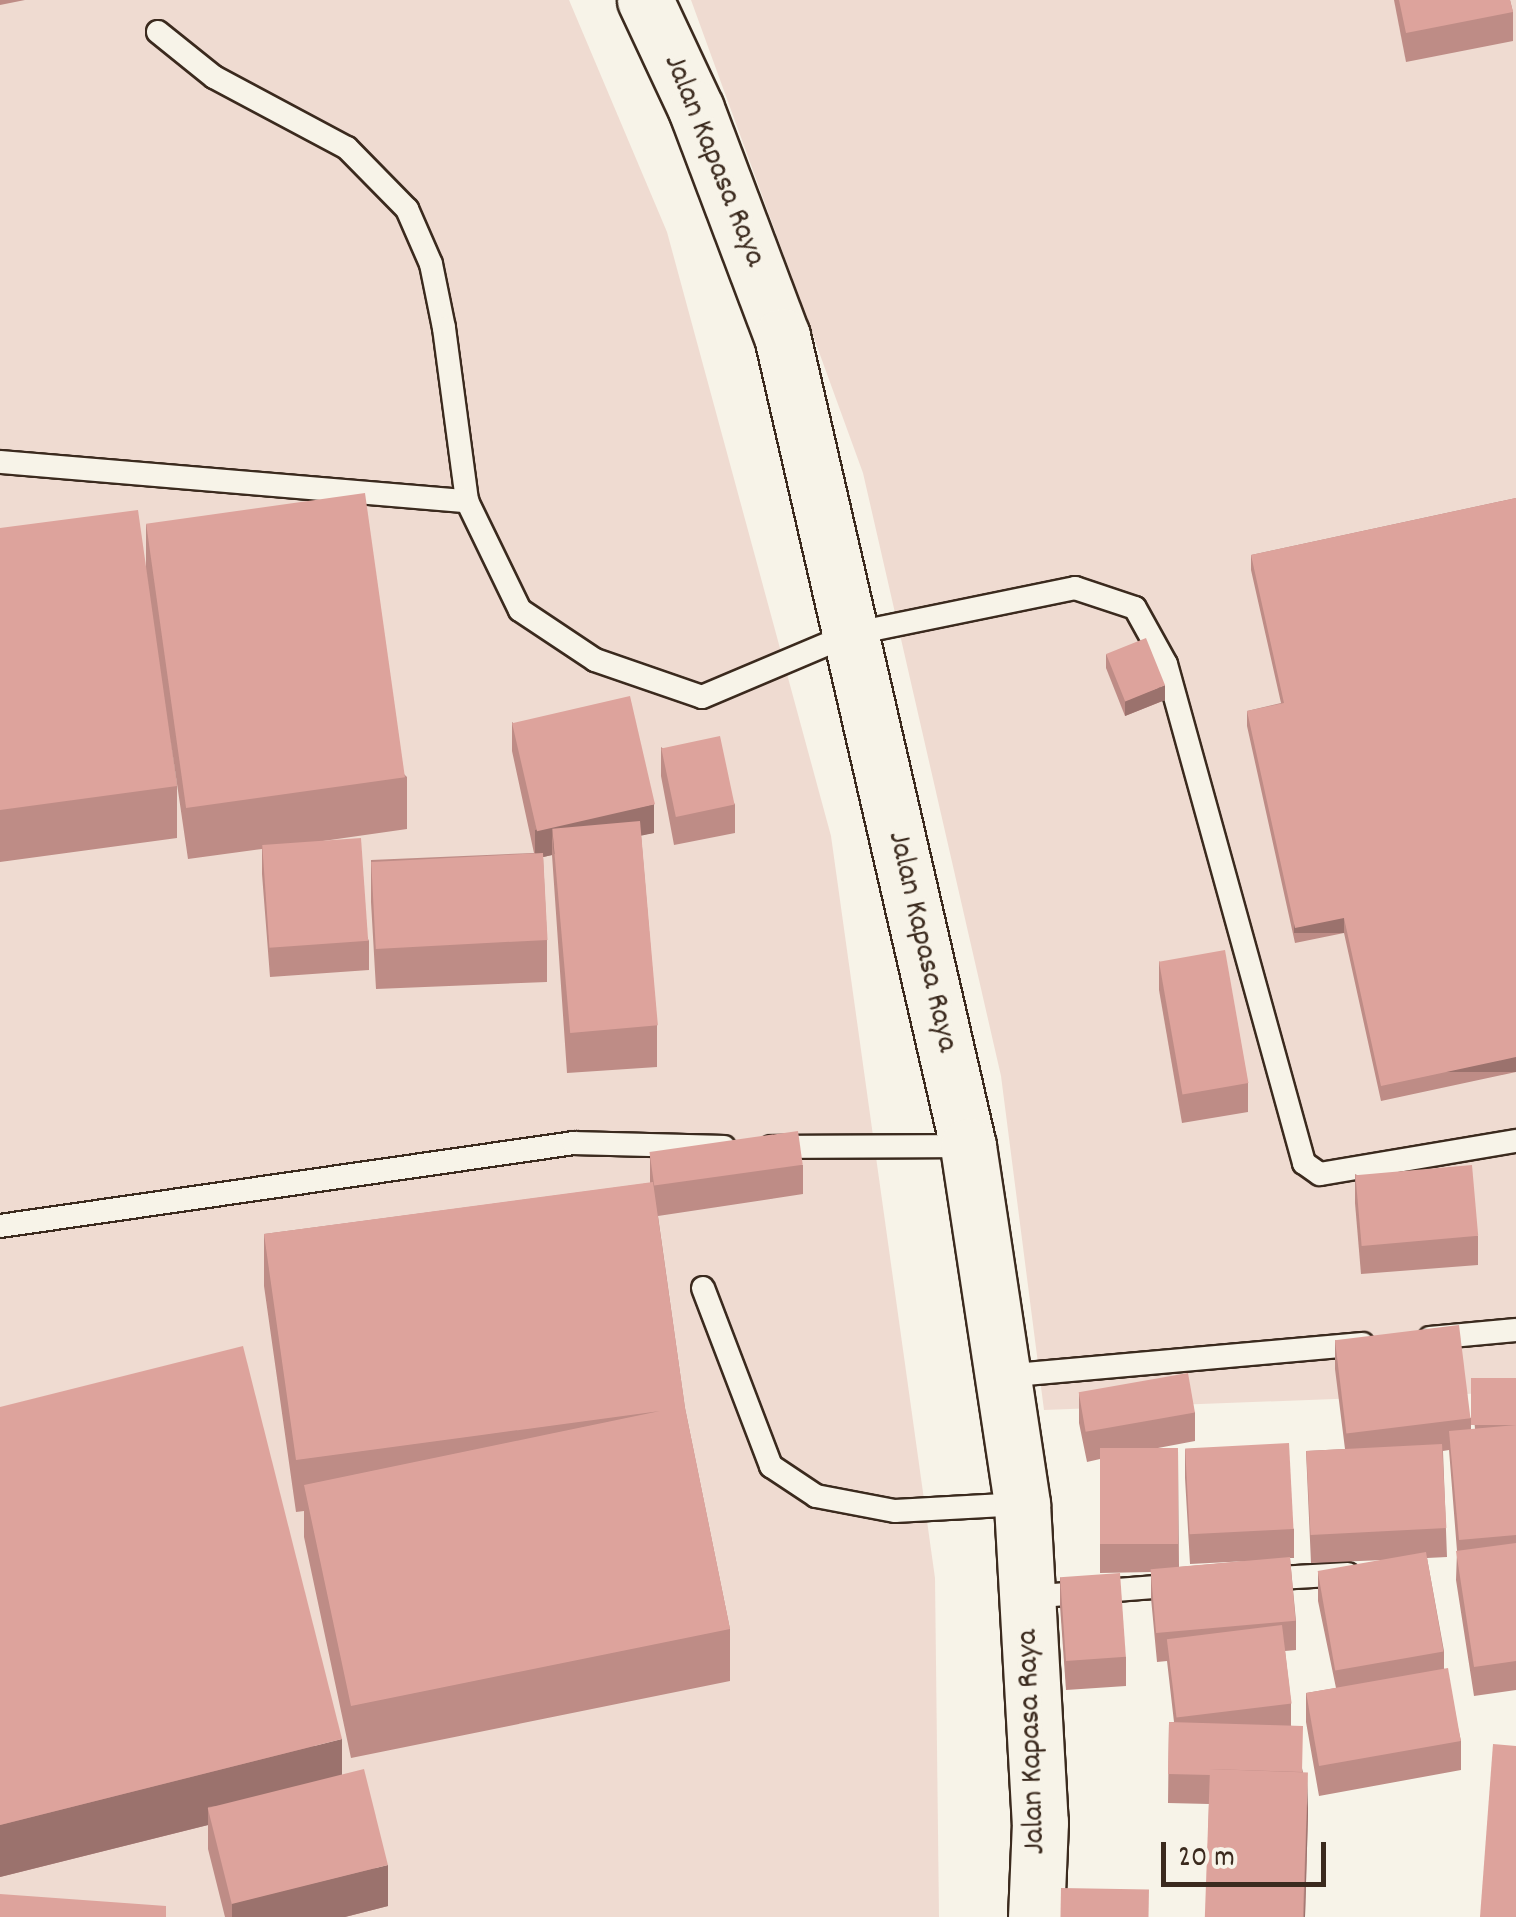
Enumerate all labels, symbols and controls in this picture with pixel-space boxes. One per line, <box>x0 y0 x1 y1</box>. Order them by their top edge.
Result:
street label: Jalan Kapasa Raya <box>653 49 773 273</box>
street label: Jalan Kapasa Raya <box>877 828 965 1056</box>
street label: Jalan Kapasa Raya <box>1010 1629 1056 1855</box>
scale bar <box>1166 1822 1331 1884</box>
text: 20 m <box>1178 1838 1235 1881</box>

